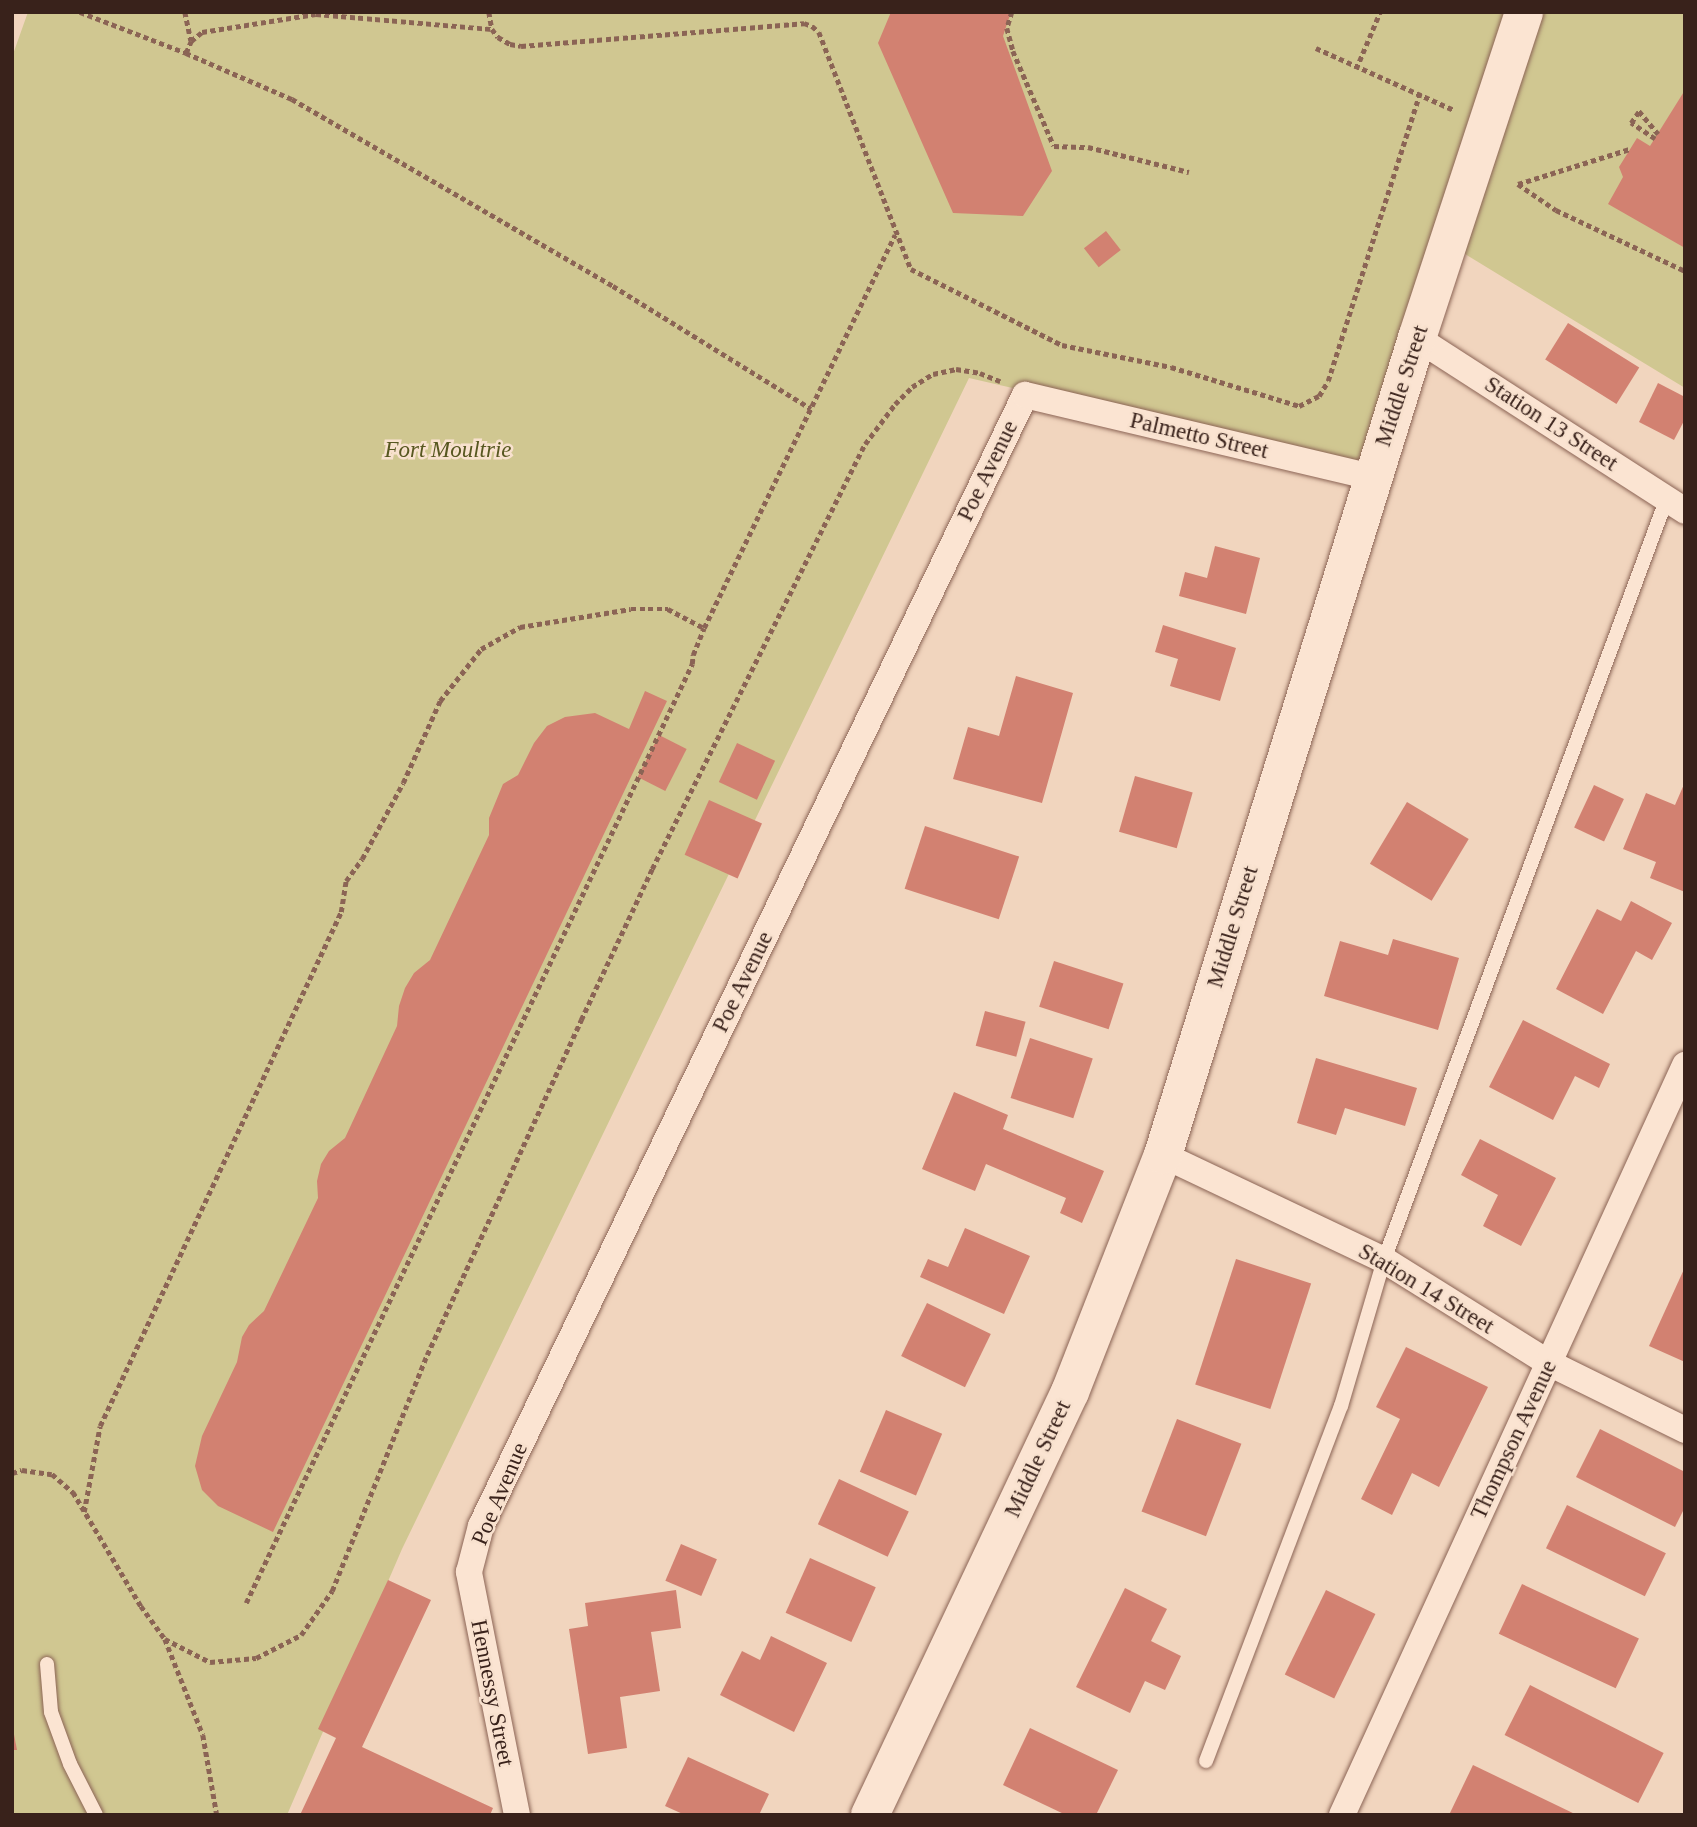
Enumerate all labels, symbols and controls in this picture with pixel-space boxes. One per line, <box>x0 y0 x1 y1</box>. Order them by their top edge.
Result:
street label: Middle Street <box>1369 322 1435 450</box>
street label: Station 13 Street <box>1479 371 1623 477</box>
street label: Palmetto Street <box>1127 407 1271 465</box>
street label: Poe Avenue <box>951 415 1025 527</box>
park label: Fort Moultrie <box>384 436 512 464</box>
street label: Middle Street <box>1201 863 1265 991</box>
street label: Poe Avenue <box>706 926 780 1038</box>
street label: Station 14 Street <box>1353 1238 1499 1340</box>
street label: Thompson Avenue <box>1465 1355 1563 1525</box>
street label: Middle Street <box>999 1396 1077 1522</box>
street label: Poe Avenue <box>466 1438 534 1550</box>
street label: Hennessy Street <box>464 1617 520 1769</box>

